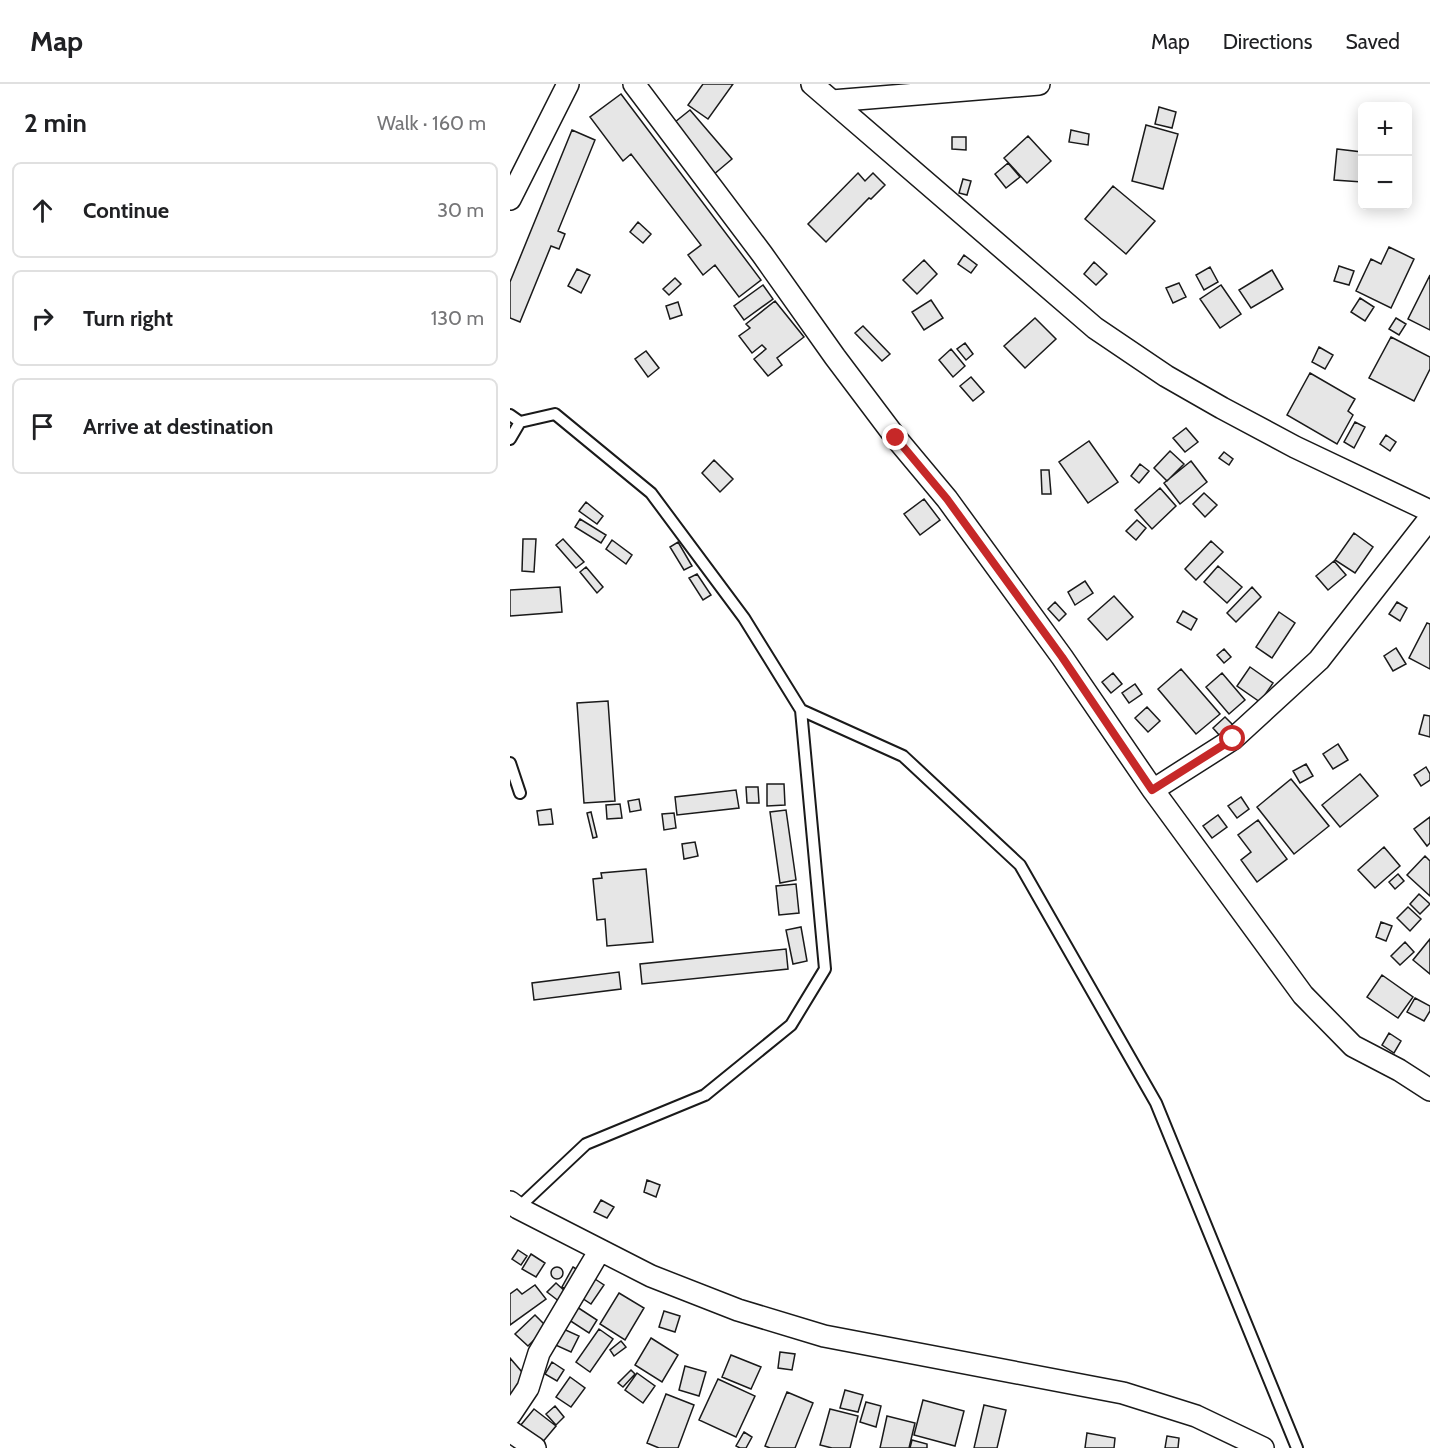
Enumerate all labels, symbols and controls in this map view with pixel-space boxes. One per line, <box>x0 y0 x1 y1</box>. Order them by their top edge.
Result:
text: Map <box>30 24 83 58</box>
text: Map <box>1151 29 1190 54</box>
text: Directions <box>1223 29 1312 54</box>
text: Saved <box>1345 29 1400 54</box>
map controls <box>1358 102 1412 210</box>
button: + <box>1358 102 1412 156</box>
text: 2 min <box>24 107 87 139</box>
text: Walk · 160 m <box>377 111 486 135</box>
button: − <box>1358 156 1412 210</box>
icon: ahead <box>26 194 59 227</box>
text: Continue <box>83 197 169 224</box>
text: 30 m <box>437 198 484 222</box>
icon: right <box>26 302 59 335</box>
text: Turn right <box>83 305 173 332</box>
text: 130 m <box>431 306 484 330</box>
icon: arrive <box>26 410 59 443</box>
text: Arrive at destination <box>83 413 273 440</box>
route end <box>882 424 908 450</box>
route start <box>1219 725 1245 751</box>

